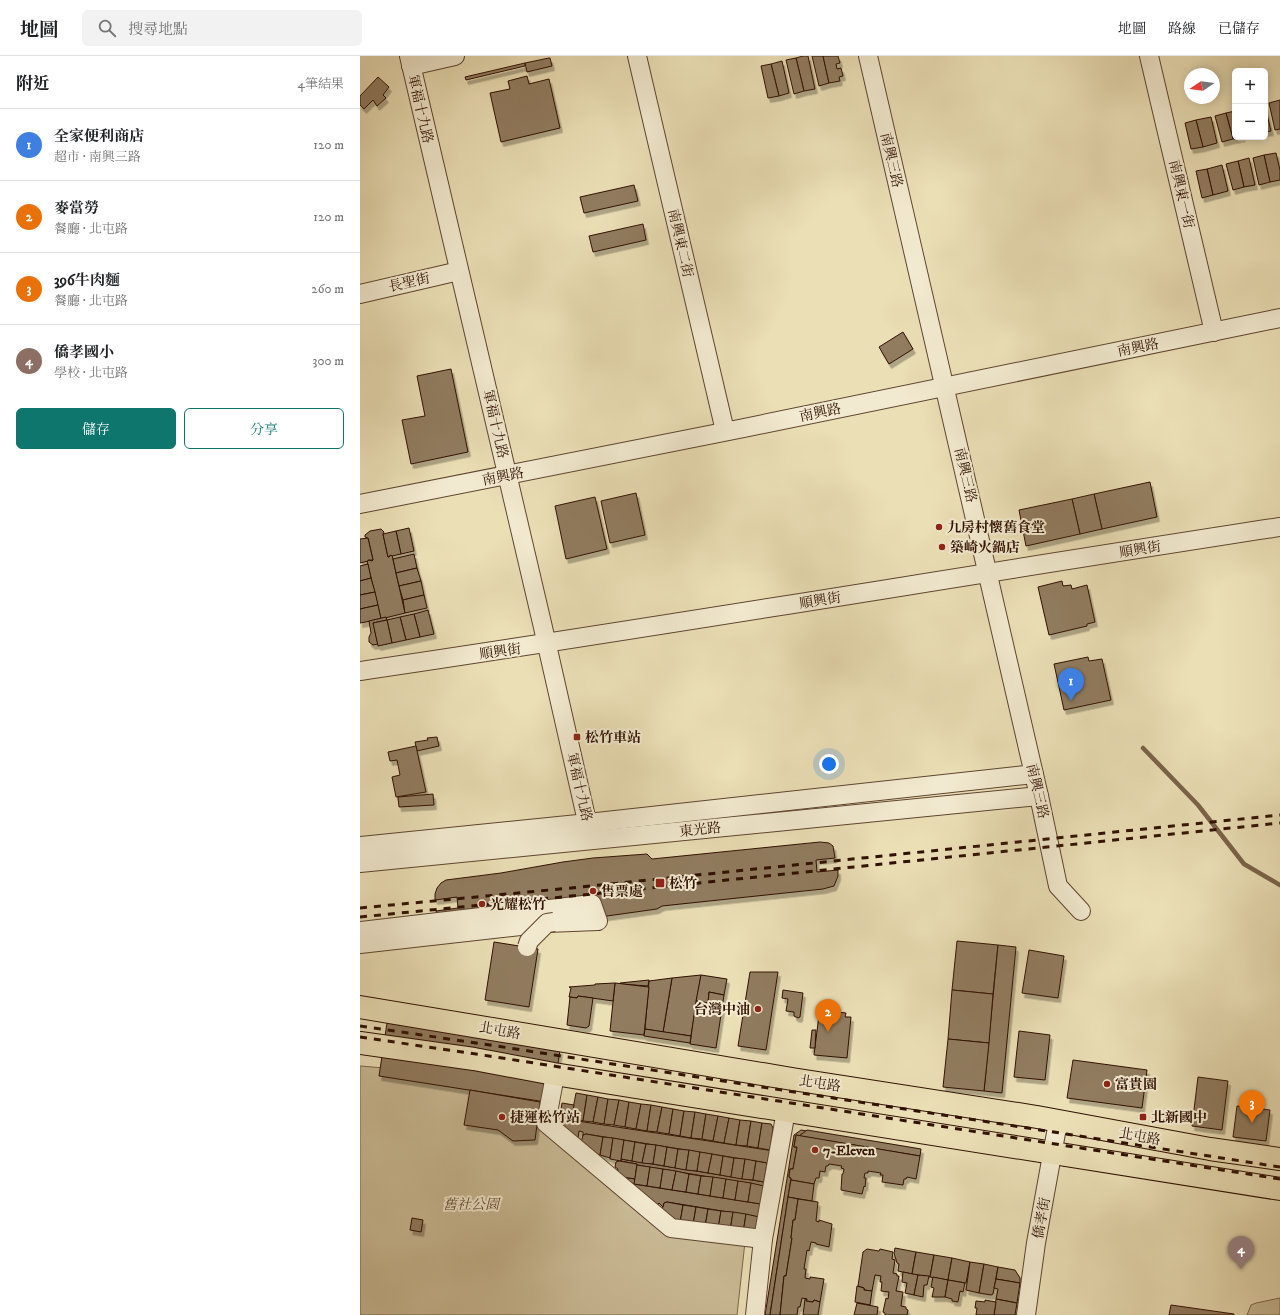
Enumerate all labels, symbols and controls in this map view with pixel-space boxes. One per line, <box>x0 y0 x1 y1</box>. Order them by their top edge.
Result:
search box <box>82 10 362 46</box>
icon: search <box>96 17 118 39</box>
text: 地圖 <box>20 19 58 42</box>
text: 搜尋地點 <box>128 20 188 39</box>
text: 地圖 <box>1118 20 1146 38</box>
text: 路線 <box>1168 20 1196 38</box>
text: 已儲存 <box>1218 20 1260 38</box>
north arrow <box>1184 68 1220 104</box>
map controls <box>1232 68 1268 140</box>
button: + <box>1232 68 1268 104</box>
text: 附近 <box>16 73 50 95</box>
street label: 軍福十九路 <box>403 73 437 145</box>
text: 4筆結果 <box>298 76 344 92</box>
button: − <box>1232 104 1268 140</box>
text: 全家便利商店 <box>54 127 144 146</box>
street label: 南興三路 <box>876 131 906 190</box>
text: 1 <box>27 137 31 153</box>
text: 120 m <box>313 137 344 153</box>
text: 超市 · 南興三路 <box>54 149 141 165</box>
street label: 南興東一街 <box>1164 158 1198 230</box>
text: 麥當勞 <box>54 199 99 218</box>
street label: 南興東二街 <box>663 207 697 279</box>
text: 2 <box>26 209 32 225</box>
text: 120 m <box>313 209 344 225</box>
text: 餐廳 · 北屯路 <box>54 221 128 237</box>
street label: 長聖街 <box>387 269 432 296</box>
text: 396牛肉麵 <box>54 271 120 290</box>
text: 3 <box>27 281 31 297</box>
text: 260 m <box>311 281 344 297</box>
text: 餐廳 · 北屯路 <box>54 293 128 309</box>
street label: 南興路 <box>1116 335 1161 361</box>
text: 僑孝國小 <box>54 343 114 362</box>
text: 4 <box>25 353 33 369</box>
text: 300 m <box>313 353 344 369</box>
text: 學校 · 北屯路 <box>54 365 128 381</box>
street label: 軍福十九路 <box>478 388 512 460</box>
street label: 南興路 <box>798 400 843 426</box>
button: 儲存 <box>16 408 176 449</box>
button: 分享 <box>184 408 344 449</box>
street label: 南興三路 <box>950 446 980 505</box>
street label: 南興路 <box>481 464 526 490</box>
place label: 九房村懷舊食堂 <box>947 519 1045 537</box>
marker: 九房村懷舊食堂 <box>934 522 944 532</box>
street label: 順興街 <box>1118 538 1162 562</box>
place label: 築崎火鍋店 <box>950 539 1020 557</box>
marker: 築崎火鍋店 <box>937 542 947 552</box>
street label: 順興街 <box>798 589 842 613</box>
street label: 順興街 <box>478 640 522 664</box>
pin: 1 <box>1058 668 1084 701</box>
place label: 松竹車站 <box>585 729 641 747</box>
marker: 松竹車站 <box>572 732 582 742</box>
street label: 軍福十九路 <box>562 751 596 823</box>
your location <box>819 754 839 774</box>
street label: 南興三路 <box>1022 762 1052 821</box>
street label: 東光路 <box>678 819 722 841</box>
place label: 松竹 <box>669 875 697 893</box>
marker: 松竹 <box>654 877 666 889</box>
place label: 售票處 <box>601 883 643 901</box>
marker: 售票處 <box>588 886 598 896</box>
place label: 光耀松竹 <box>490 896 546 914</box>
marker: 光耀松竹 <box>477 899 487 909</box>
pin: 2 <box>815 999 841 1032</box>
place label: 台灣中油 <box>694 1001 750 1019</box>
marker: 台灣中油 <box>753 1004 763 1014</box>
street label: 北屯路 <box>478 1018 522 1043</box>
street label: 北屯路 <box>798 1072 842 1096</box>
place label: 富貴園 <box>1115 1076 1157 1094</box>
marker: 富貴園 <box>1102 1079 1112 1089</box>
pin: 3 <box>1239 1090 1265 1123</box>
place label: 捷運松竹站 <box>510 1109 580 1127</box>
place label: 北新國中 <box>1151 1109 1207 1127</box>
marker: 捷運松竹站 <box>497 1112 507 1122</box>
marker: 北新國中 <box>1138 1112 1148 1122</box>
street label: 北屯路 <box>1118 1124 1162 1149</box>
place label: 7-Eleven <box>823 1142 876 1160</box>
marker: 7-Eleven <box>810 1145 820 1155</box>
park label: 舊社公園 <box>443 1196 501 1214</box>
street label: 僑孝街 <box>1029 1196 1054 1240</box>
pin: 4 <box>1228 1236 1254 1269</box>

